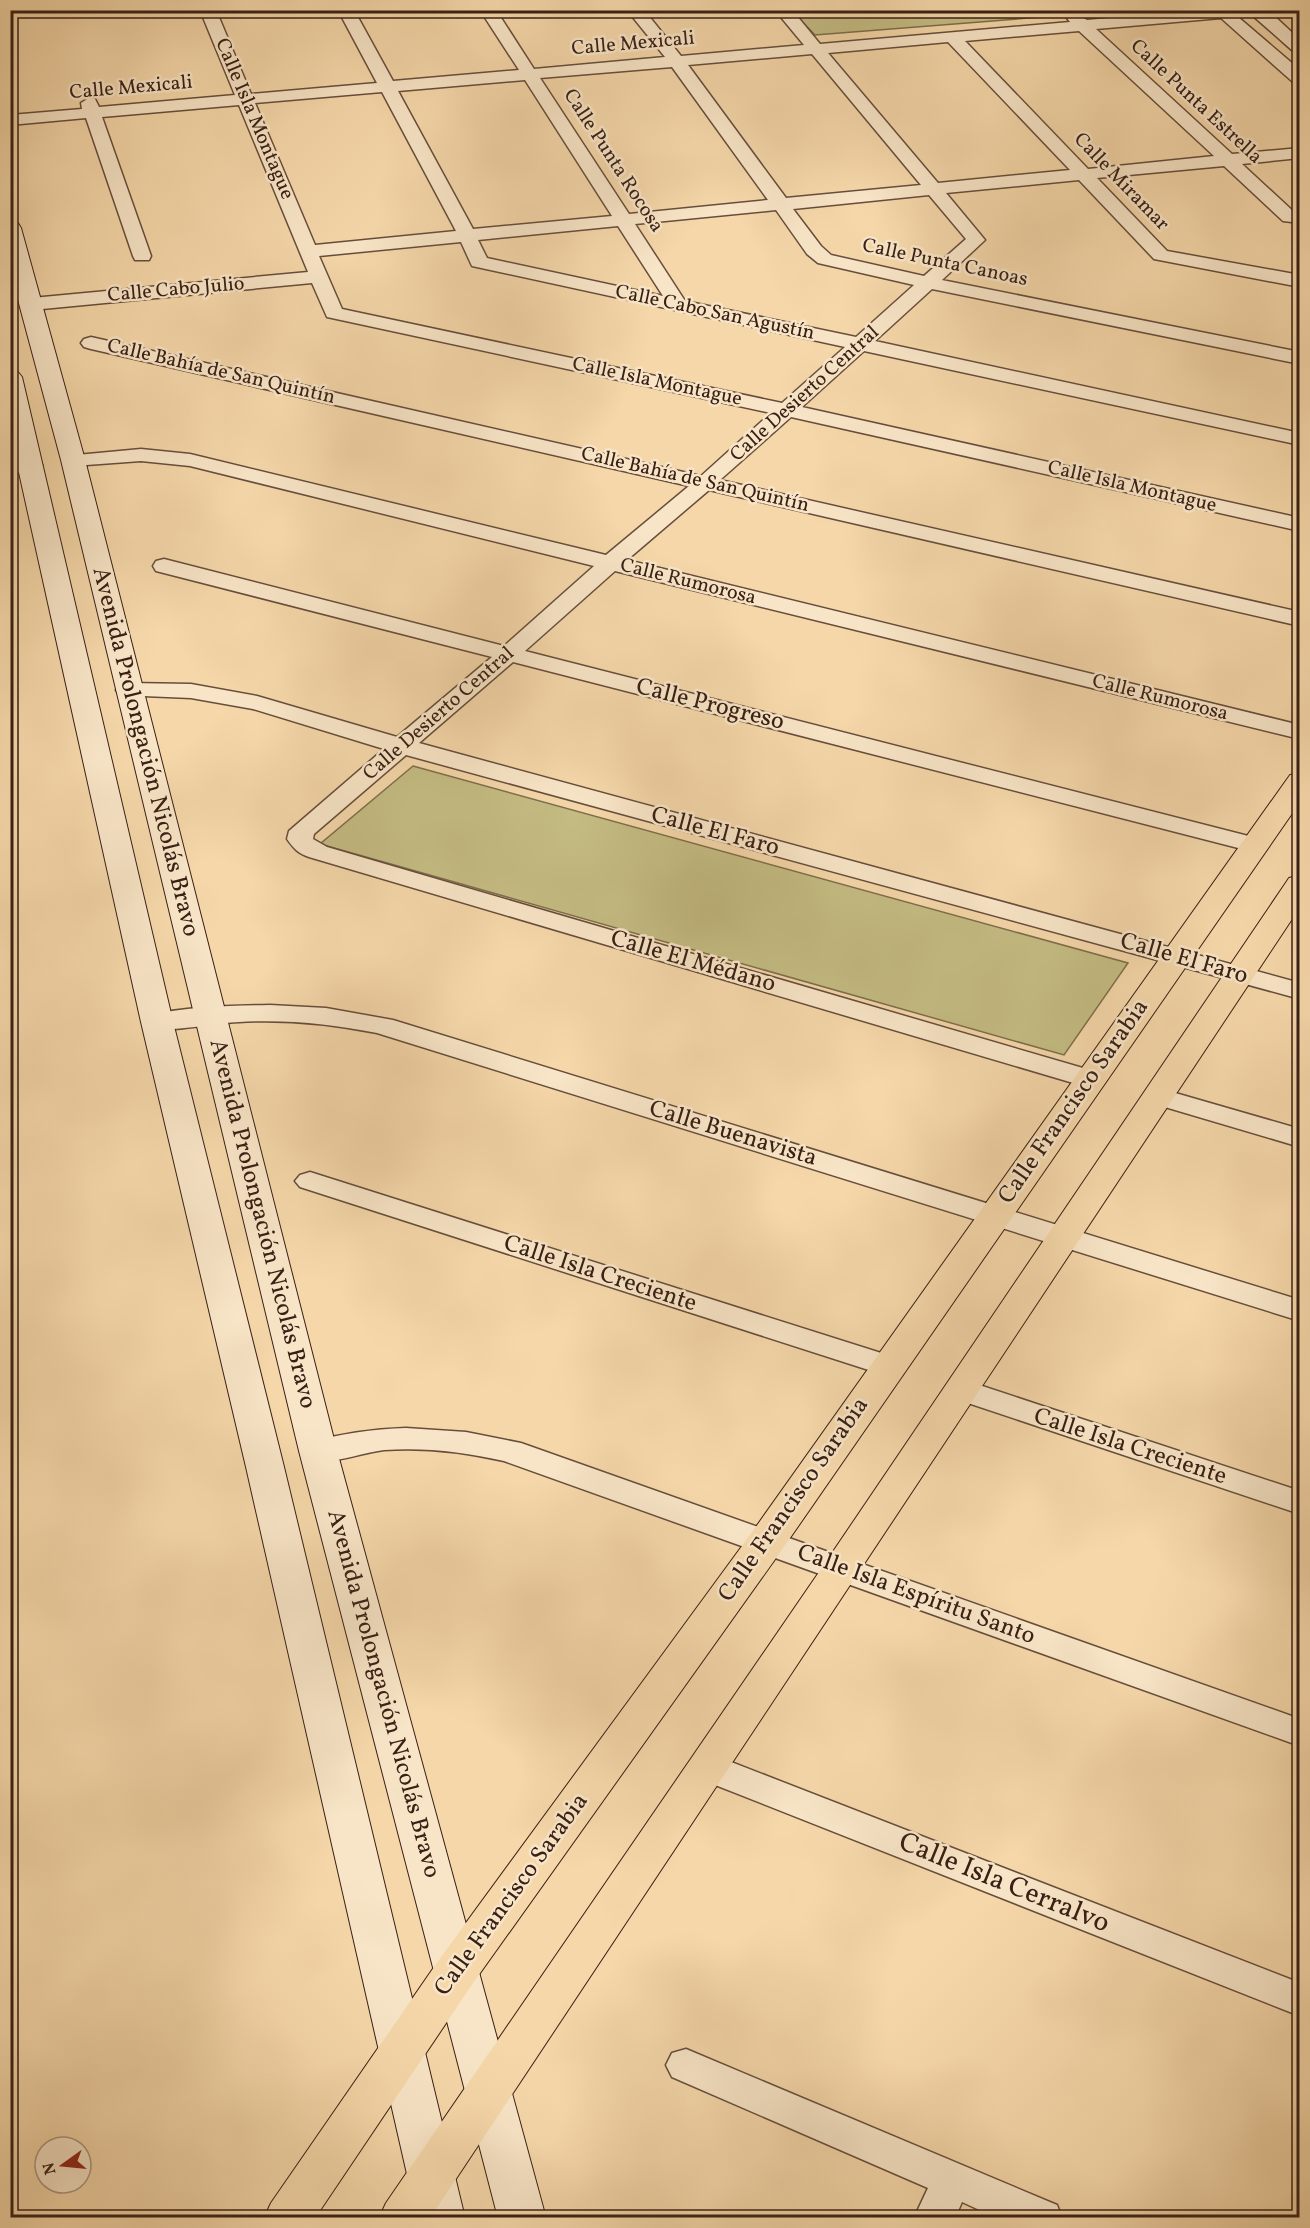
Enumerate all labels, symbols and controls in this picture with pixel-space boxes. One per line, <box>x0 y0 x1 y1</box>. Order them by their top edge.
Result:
street label: Calle Mexicali <box>570 25 696 63</box>
street label: Calle Punta Estrella <box>1124 33 1268 171</box>
street label: Calle Isla Montague <box>207 34 301 204</box>
street label: Calle Mexicali <box>68 69 194 107</box>
street label: Calle Punta Rocosa <box>556 84 670 238</box>
street label: Calle Miramar <box>1067 126 1175 238</box>
street label: Calle Punta Canoas <box>860 232 1030 294</box>
street label: Calle Cabo Julio <box>106 270 246 310</box>
street label: Calle Cabo San Agustín <box>613 278 817 348</box>
street label: Calle Desierto Central <box>724 319 886 469</box>
street label: Calle Bahía de San Quintín <box>104 332 338 412</box>
street label: Calle Isla Montague <box>570 350 744 414</box>
street label: Calle Bahía de San Quintín <box>578 440 812 520</box>
street label: Calle Isla Montague <box>1045 454 1219 520</box>
street label: Calle Rumorosa <box>617 552 759 612</box>
street label: Avenida Prolongación Nicolás Bravo <box>83 564 207 940</box>
street label: Calle Desierto Central <box>357 640 521 788</box>
street label: Calle Rumorosa <box>1089 668 1231 728</box>
street label: Calle Progreso <box>632 670 788 740</box>
street label: Calle El Faro <box>647 799 783 865</box>
street label: Calle El Médano <box>606 922 780 1002</box>
street label: Calle El Faro <box>1116 925 1252 993</box>
street label: Calle Francisco Sarabia <box>990 993 1158 1211</box>
street label: Avenida Prolongación Nicolás Bravo <box>200 1036 324 1412</box>
street label: Calle Buenavista <box>645 1092 821 1176</box>
street label: Calle Isla Creciente <box>499 1227 701 1321</box>
street label: Calle Francisco Sarabia <box>710 1391 878 1609</box>
street label: Calle Isla Creciente <box>1029 1400 1231 1494</box>
street label: Avenida Prolongación Nicolás Bravo <box>317 1506 449 1882</box>
street label: Calle Isla Espíritu Santo <box>792 1536 1040 1654</box>
street label: Calle Francisco Sarabia <box>427 1787 597 2003</box>
street label: Calle Isla Cerralvo <box>893 1823 1115 1943</box>
north arrow <box>33 2135 93 2195</box>
text: N <box>38 2160 63 2177</box>

